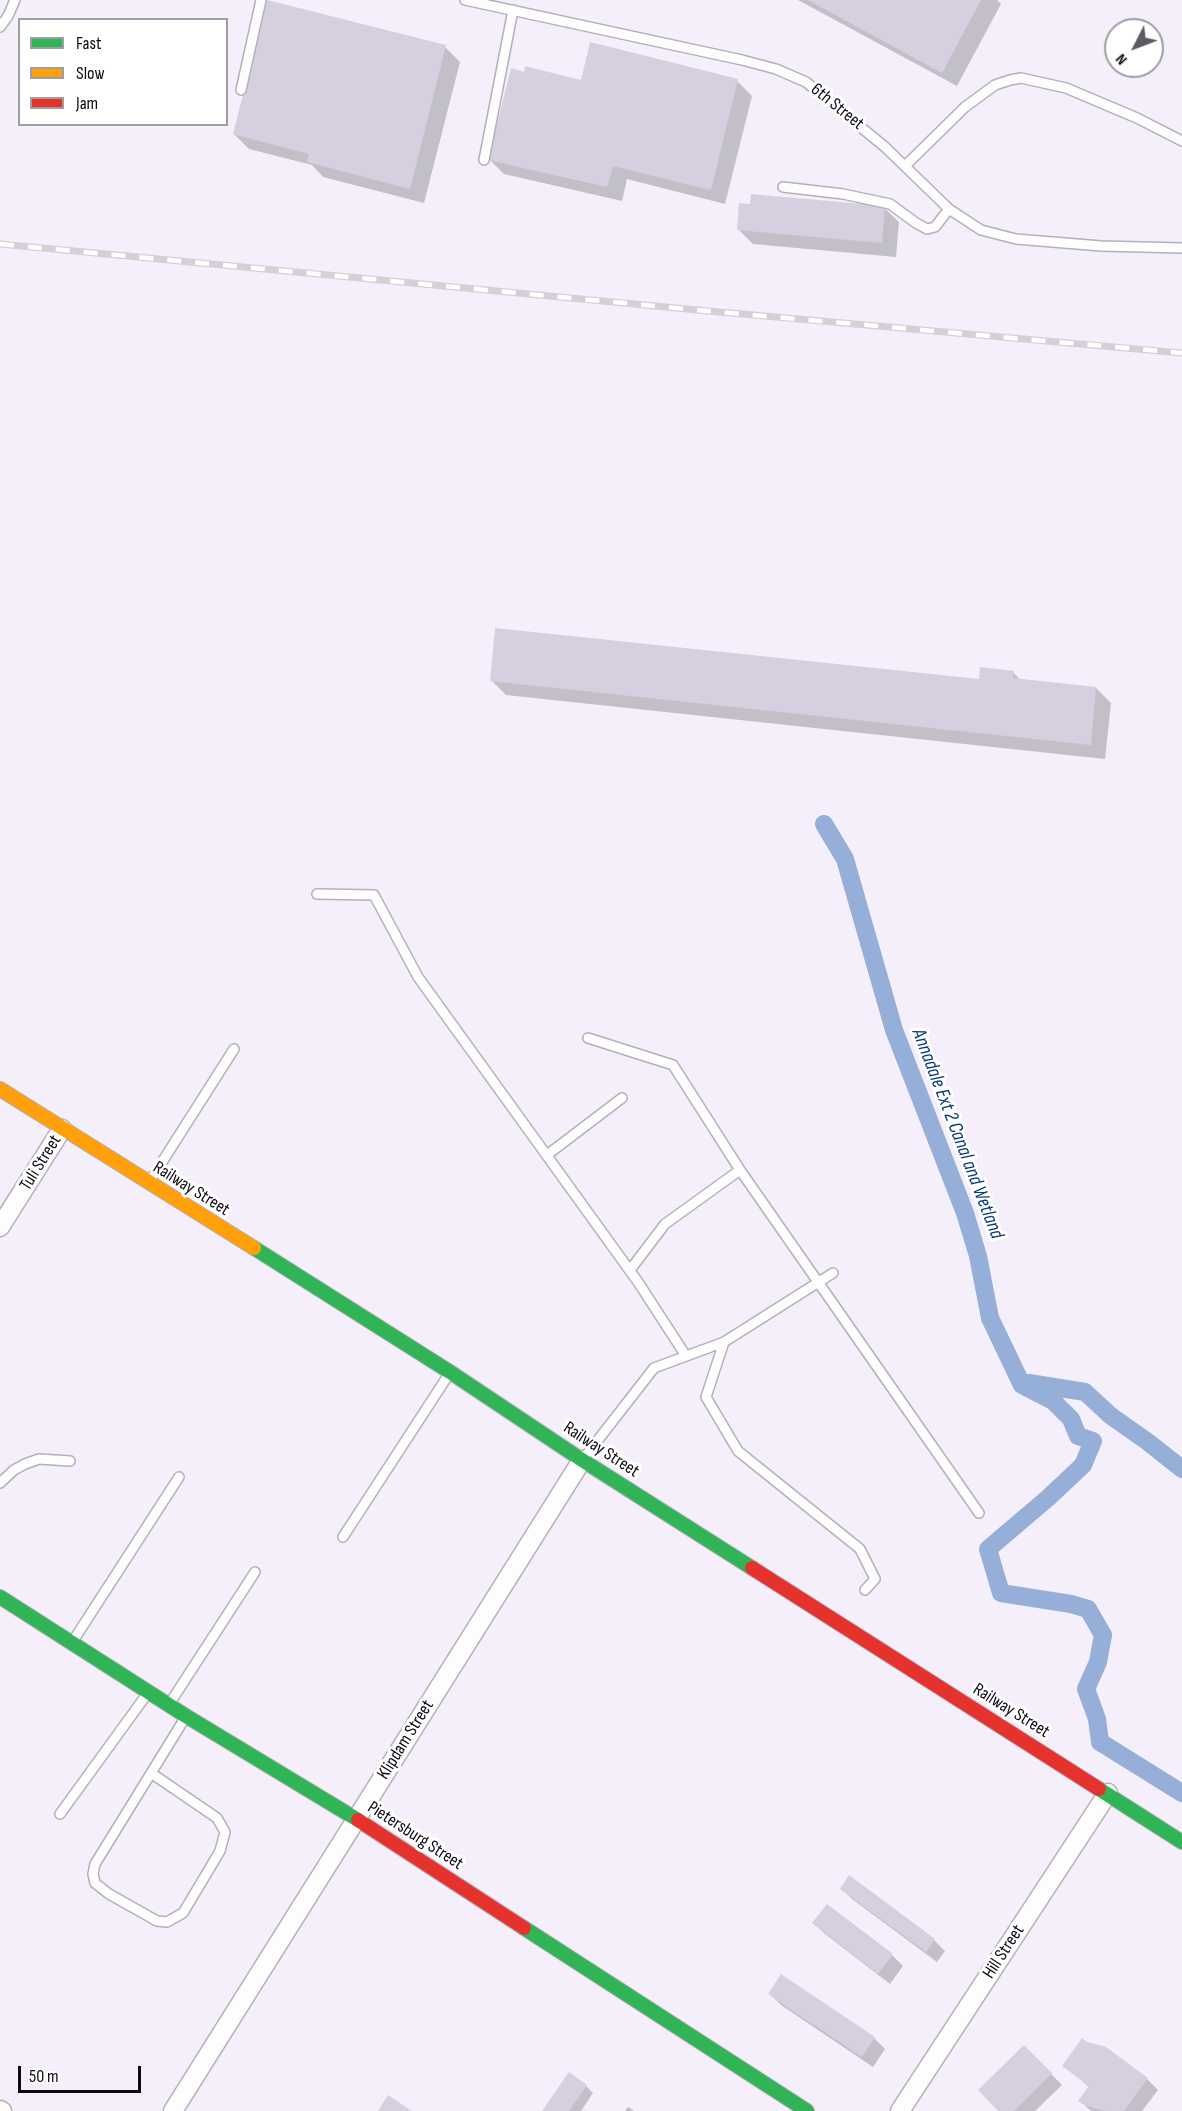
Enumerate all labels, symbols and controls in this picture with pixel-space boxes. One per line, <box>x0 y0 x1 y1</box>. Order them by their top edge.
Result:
legend <box>18 18 228 126</box>
north arrow <box>1104 18 1164 78</box>
text: Fast <box>76 33 101 54</box>
text: N <box>1112 50 1132 69</box>
text: Slow <box>76 63 105 84</box>
street label: 6th Street <box>806 79 868 135</box>
text: Jam <box>76 93 98 114</box>
water label: Annadale Ext 2 Canal and Wetland <box>906 1026 1008 1242</box>
street label: Tuli Street <box>16 1131 66 1195</box>
street label: Railway Street <box>149 1157 233 1221</box>
street label: Railway Street <box>559 1417 643 1483</box>
street label: Railway Street <box>969 1679 1053 1743</box>
street label: Klipdam Street <box>373 1696 439 1784</box>
street label: Pietersburg Street <box>363 1797 467 1875</box>
street label: Hill Street <box>979 1921 1029 1983</box>
scale bar <box>21 2054 144 2092</box>
text: 50 m <box>29 2066 59 2087</box>

